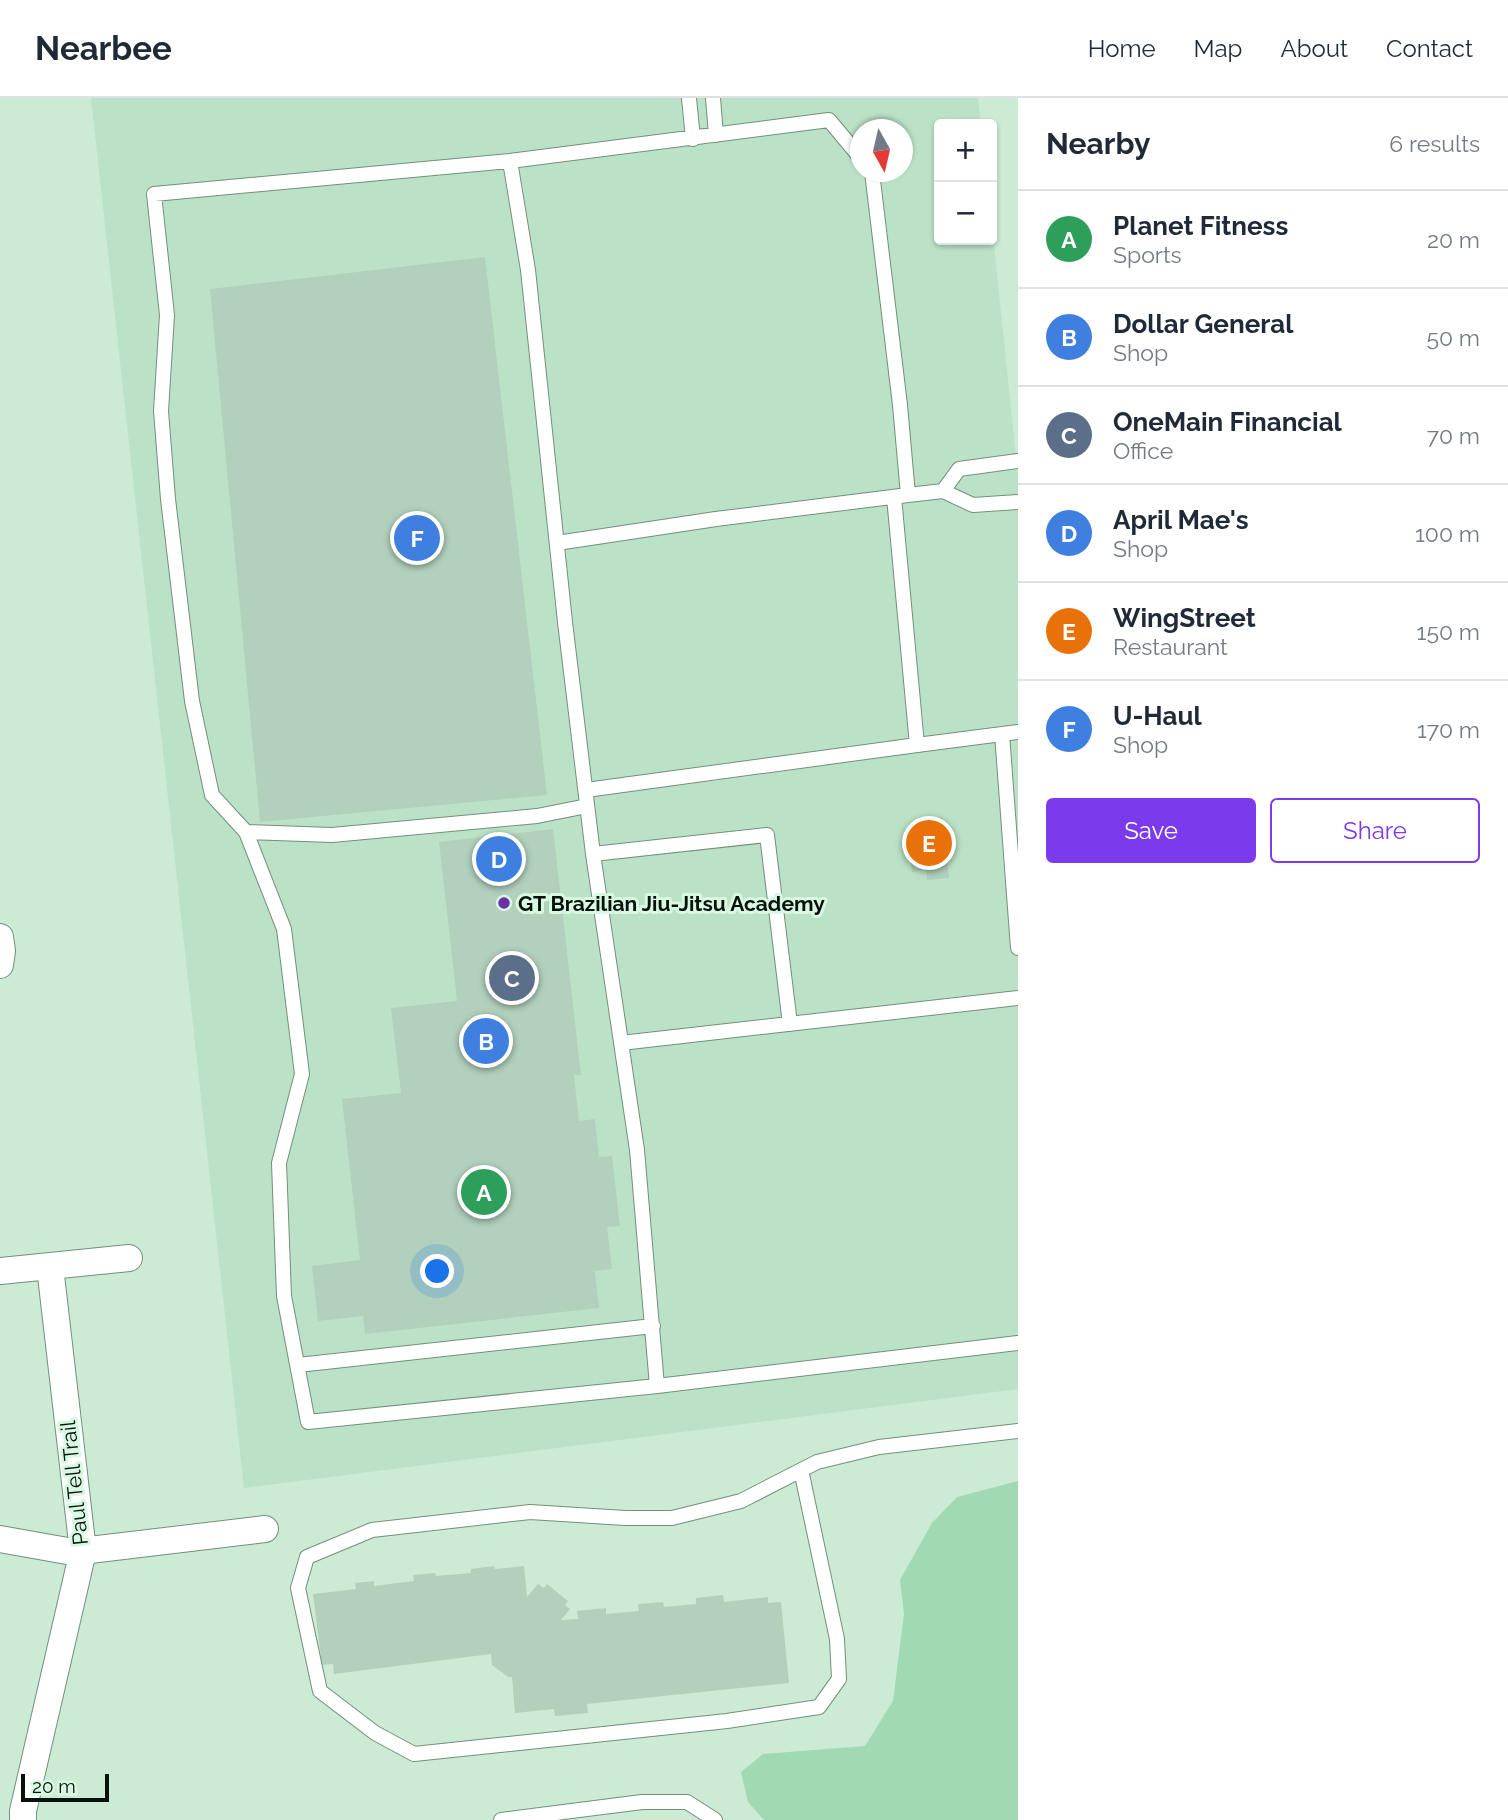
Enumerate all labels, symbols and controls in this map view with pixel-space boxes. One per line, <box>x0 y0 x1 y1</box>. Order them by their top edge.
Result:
text: Nearbee <box>35 29 172 68</box>
text: Home <box>1088 34 1156 63</box>
text: Map <box>1194 34 1242 63</box>
text: About <box>1280 34 1348 63</box>
text: Contact <box>1386 34 1473 63</box>
north arrow <box>850 119 913 182</box>
map controls <box>934 119 997 245</box>
button: + <box>934 119 997 182</box>
text: Nearby <box>1046 126 1150 161</box>
text: 6 results <box>1389 130 1480 157</box>
button: − <box>934 182 997 245</box>
text: Planet Fitness <box>1113 211 1288 241</box>
text: A <box>1061 226 1077 253</box>
text: 20 m <box>1427 226 1480 253</box>
text: Sports <box>1113 241 1182 268</box>
text: Dollar General <box>1113 309 1293 339</box>
text: B <box>1061 324 1077 351</box>
text: 50 m <box>1426 324 1480 351</box>
text: Shop <box>1113 339 1168 366</box>
text: OneMain Financial <box>1113 407 1342 437</box>
text: C <box>1061 422 1077 449</box>
text: 70 m <box>1427 422 1480 449</box>
text: Office <box>1113 437 1173 464</box>
text: April Mae's <box>1113 505 1249 535</box>
pin: F <box>394 512 440 564</box>
text: D <box>1061 520 1077 547</box>
text: 100 m <box>1415 520 1480 547</box>
text: Shop <box>1113 535 1168 562</box>
text: WingStreet <box>1113 603 1256 633</box>
text: E <box>1062 618 1076 645</box>
text: 150 m <box>1417 618 1480 645</box>
text: Restaurant <box>1113 633 1228 660</box>
text: U-Haul <box>1113 701 1202 731</box>
text: F <box>1062 716 1076 743</box>
text: 170 m <box>1417 716 1480 743</box>
text: Shop <box>1113 731 1168 758</box>
button: Save <box>1046 798 1256 863</box>
button: Share <box>1270 798 1480 863</box>
pin: E <box>906 817 952 869</box>
pin: D <box>476 833 522 885</box>
place label: GT Brazilian Jiu-Jitsu Academy <box>518 891 825 916</box>
marker: GT Brazilian Jiu-Jitsu Academy <box>496 895 512 911</box>
pin: C <box>489 952 535 1004</box>
pin: B <box>463 1015 509 1067</box>
pin: A <box>461 1166 507 1218</box>
your location <box>420 1254 454 1288</box>
street label: Paul Tell Trail <box>55 1419 93 1546</box>
scale bar <box>21 1771 108 1803</box>
text: 20 m <box>32 1775 76 1797</box>

